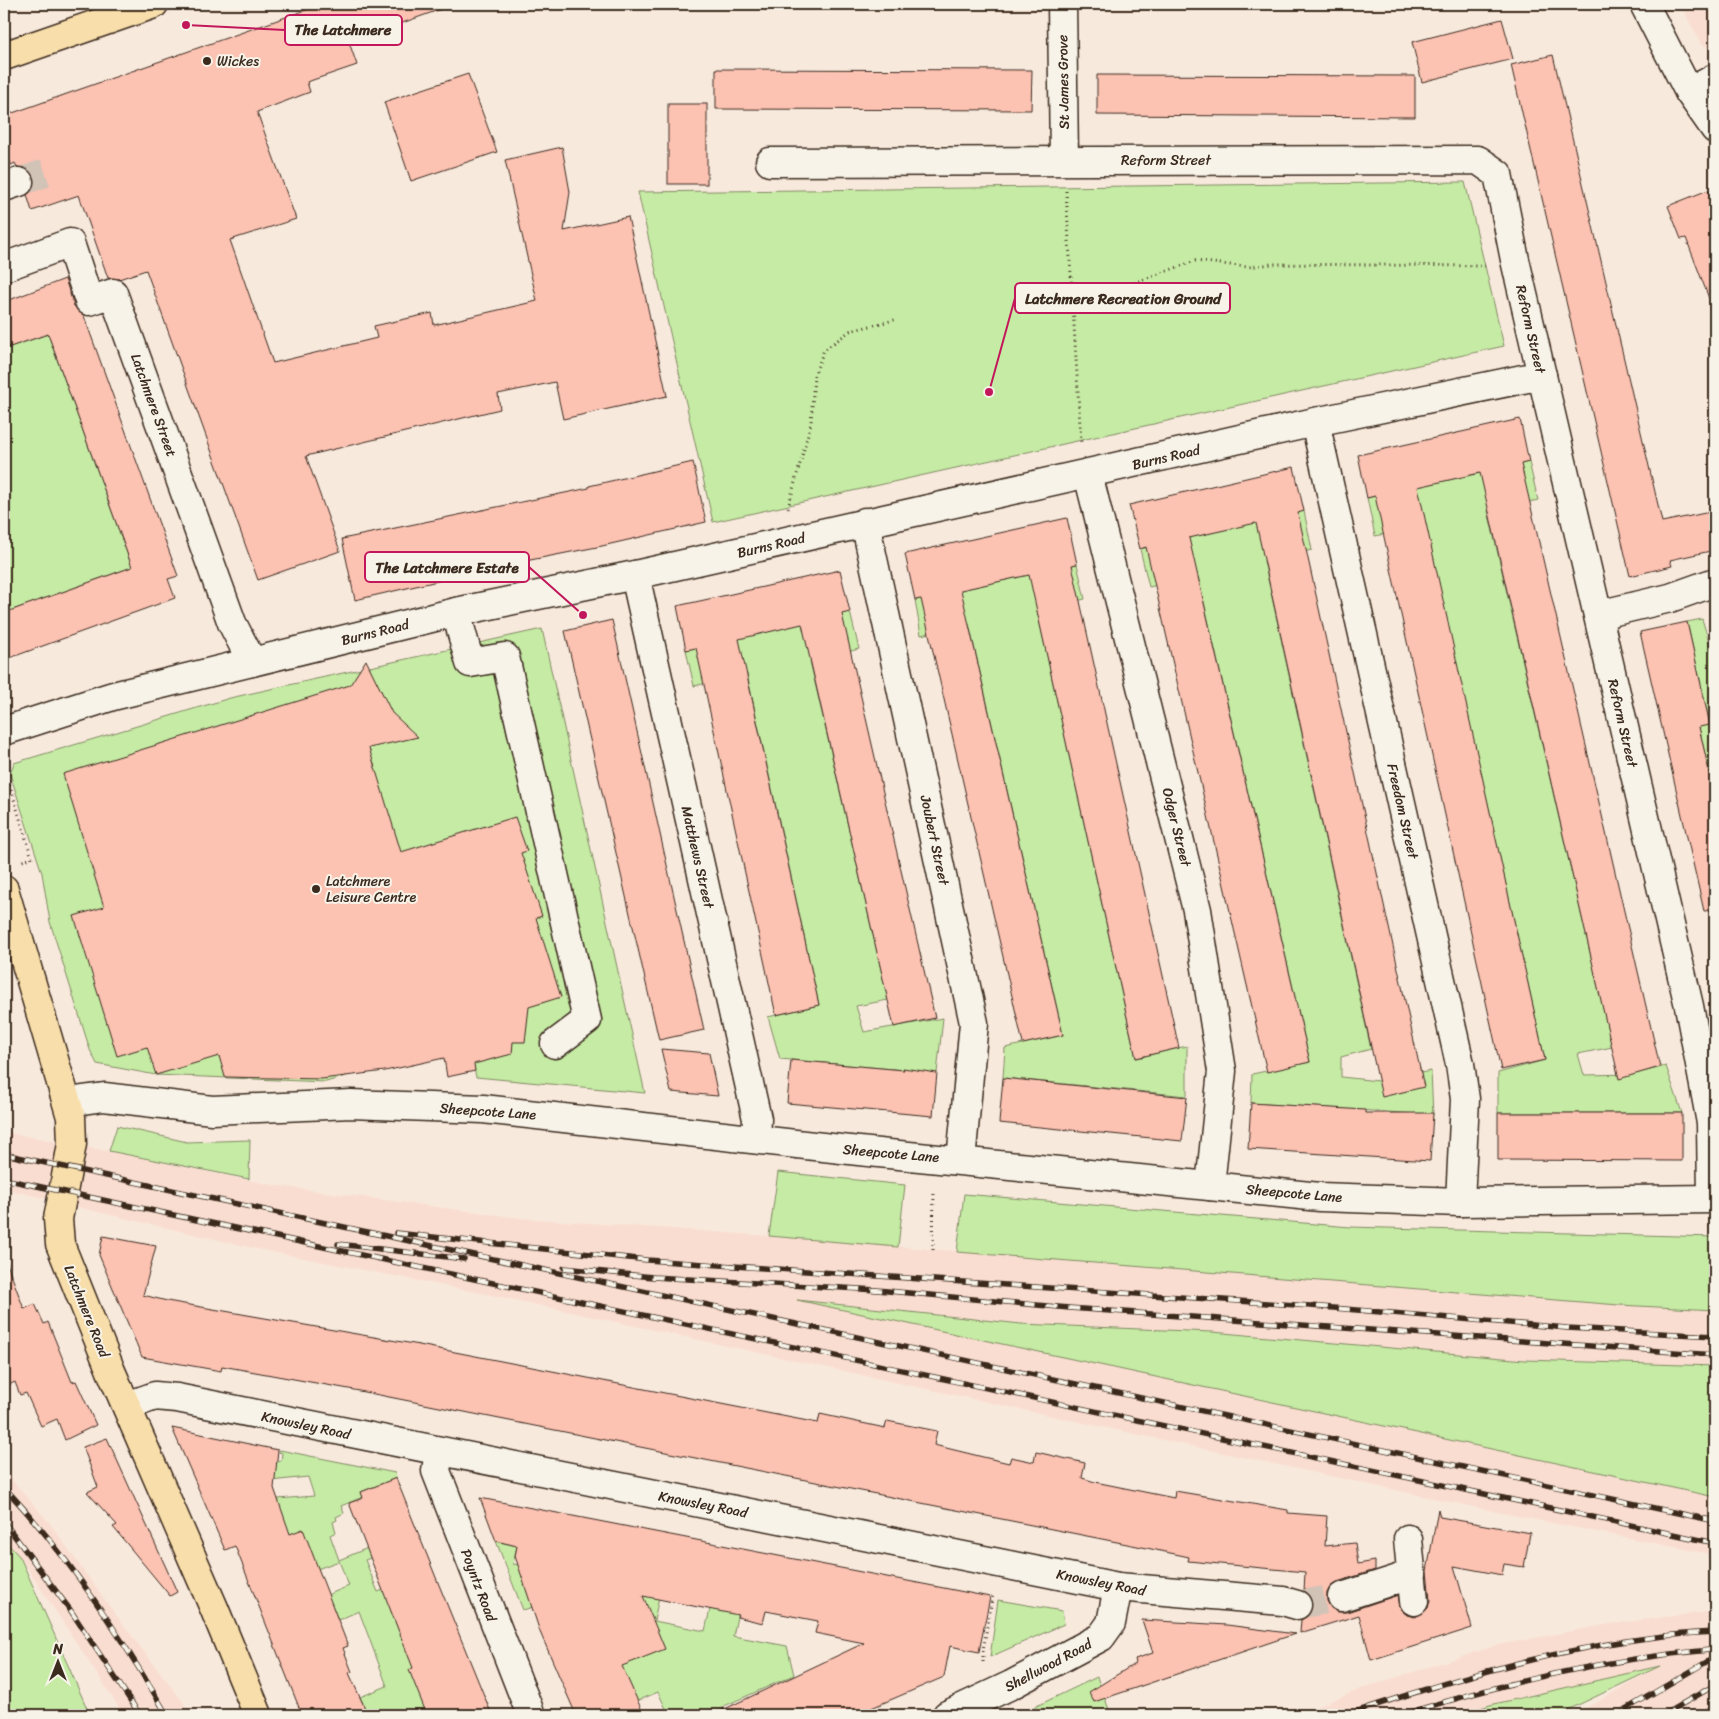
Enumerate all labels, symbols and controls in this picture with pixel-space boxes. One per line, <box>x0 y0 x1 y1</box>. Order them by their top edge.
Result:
callout: The Latchmere <box>285 15 402 45</box>
text: The Latchmere <box>295 17 392 43</box>
street label: St James Grove <box>1050 34 1077 129</box>
place label: Wickes <box>217 49 259 74</box>
marker: Wickes <box>201 55 213 67</box>
street label: Reform Street <box>1121 148 1212 173</box>
callout: Latchmere Recreation Ground <box>1015 283 1230 313</box>
street label: Reform Street <box>1508 283 1553 377</box>
text: Latchmere Recreation Ground <box>1025 286 1223 312</box>
street label: Latchmere Street <box>123 350 184 461</box>
street label: Burns Road <box>1130 437 1204 477</box>
street label: Burns Road <box>735 525 809 565</box>
callout: The Latchmere Estate <box>365 552 529 582</box>
text: The Latchmere Estate <box>375 555 519 581</box>
street label: Burns Road <box>339 612 413 653</box>
street label: Reform Street <box>1600 677 1645 771</box>
street label: Freedom Street <box>1379 761 1426 863</box>
street label: Odger Street <box>1155 785 1199 870</box>
street label: Joubert Street <box>913 792 957 889</box>
street label: Matthews Street <box>674 803 722 912</box>
place label: Latchmere Leisure Centre <box>326 869 416 910</box>
marker: Latchmere Leisure Centre <box>310 883 322 895</box>
street label: Sheepcote Lane <box>439 1096 537 1127</box>
street label: Sheepcote Lane <box>842 1137 940 1170</box>
street label: Sheepcote Lane <box>1245 1177 1343 1210</box>
street label: Latchmere Road <box>57 1261 117 1363</box>
street label: Knowsley Road <box>259 1404 354 1447</box>
street label: Knowsley Road <box>656 1484 751 1526</box>
street label: Poyntz Road <box>453 1545 504 1627</box>
street label: Knowsley Road <box>1054 1562 1149 1604</box>
street label: Shellwood Road <box>1000 1631 1098 1699</box>
north arrow <box>32 1636 82 1686</box>
text: N <box>52 1637 63 1662</box>

